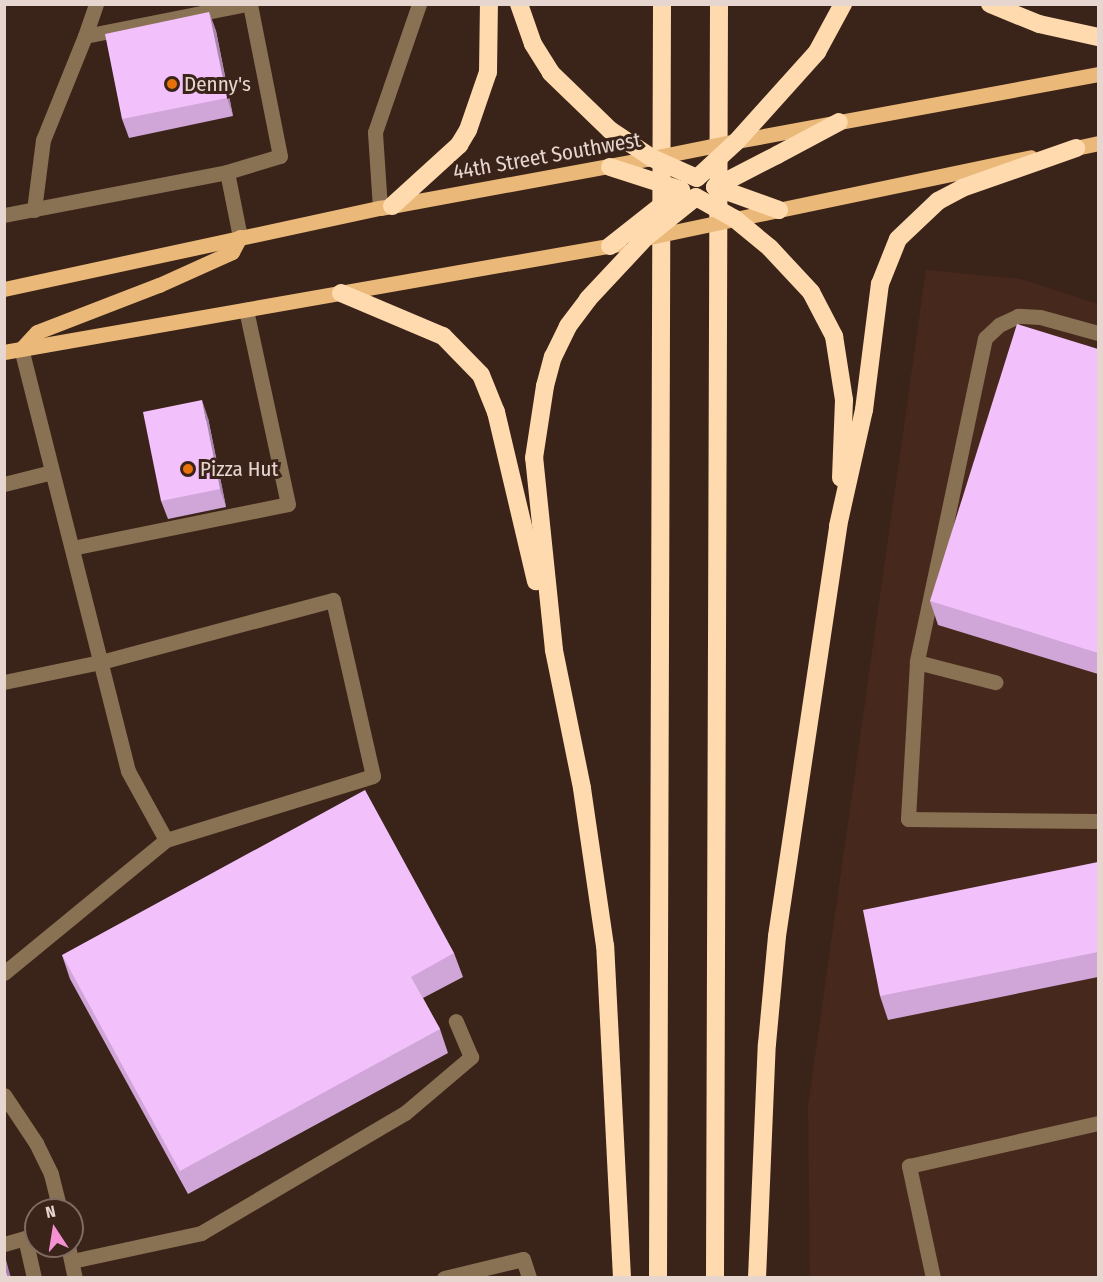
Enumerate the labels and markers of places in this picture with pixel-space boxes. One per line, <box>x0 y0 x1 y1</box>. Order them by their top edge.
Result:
place label: Denny's <box>184 71 251 97</box>
marker: Denny's <box>165 77 179 91</box>
place label: Pizza Hut <box>200 456 278 482</box>
marker: Pizza Hut <box>181 462 195 476</box>

